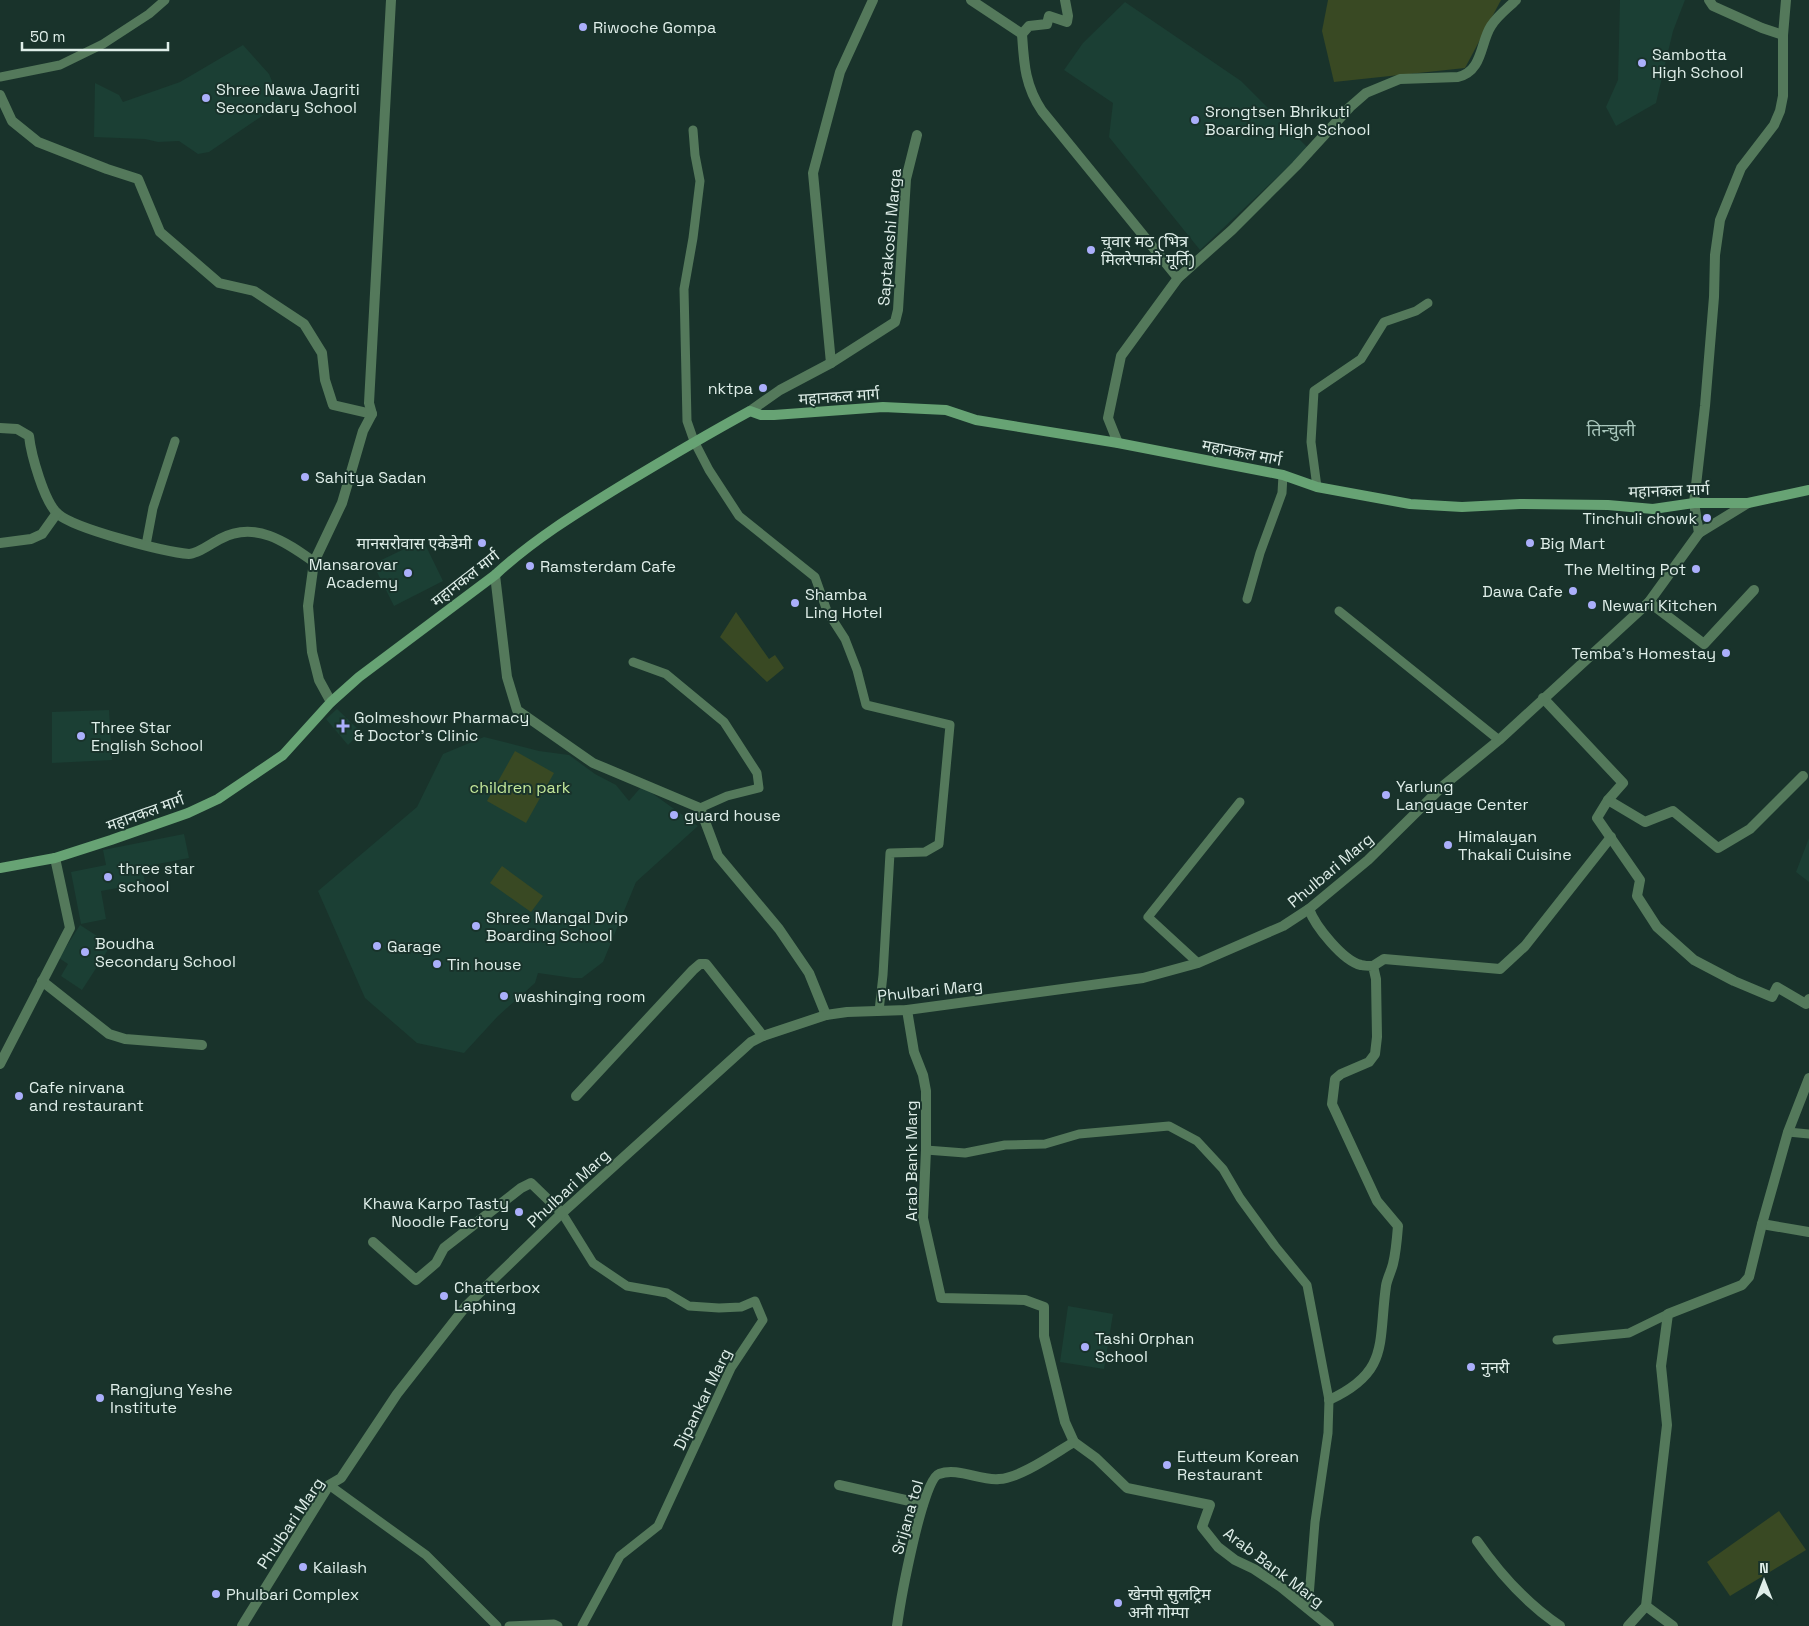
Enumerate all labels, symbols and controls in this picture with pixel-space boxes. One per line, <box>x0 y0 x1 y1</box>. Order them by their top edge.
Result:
place label: Riwoche Gompa <box>593 17 716 38</box>
scale bar <box>22 20 169 52</box>
marker: Riwoche Gompa <box>577 21 589 33</box>
text: 50 m <box>30 27 65 46</box>
place label: Sambotta High School <box>1652 44 1743 83</box>
marker: Sambotta High School <box>1636 57 1648 69</box>
place label: Shree Nawa Jagriti Secondary School <box>216 79 360 118</box>
marker: Shree Nawa Jagriti Secondary School <box>200 92 212 104</box>
place label: Srongtsen Bhrikuti Boarding High School <box>1205 101 1370 140</box>
marker: Srongtsen Bhrikuti Boarding High School <box>1189 114 1201 126</box>
street label: Saptakoshi Marga <box>873 167 906 307</box>
place label: चुवार मठ (भित्र मिलरेपाको मूर्ति) <box>1101 231 1195 270</box>
marker: चुवार मठ (भित्र मिलरेपाको मूर्ति) <box>1085 244 1097 256</box>
place label: nktpa <box>708 378 753 399</box>
marker: nktpa <box>757 382 769 394</box>
street label: महानकल मार्ग <box>798 383 881 410</box>
district label: तिन्चुली <box>1587 418 1636 442</box>
street label: महानकल मार्ग <box>1200 434 1285 471</box>
place label: Sahitya Sadan <box>315 467 426 488</box>
marker: Sahitya Sadan <box>299 471 311 483</box>
street label: महानकल मार्ग <box>1628 479 1711 502</box>
place label: Tinchuli chowk <box>1582 508 1697 529</box>
marker: Tinchuli chowk <box>1701 512 1713 524</box>
place label: मानसरोवास एकेडेमी <box>357 533 473 554</box>
place label: Big Mart <box>1540 533 1605 554</box>
marker: मानसरोवास एकेडेमी <box>476 537 488 549</box>
marker: Big Mart <box>1524 537 1536 549</box>
street label: महानकल मार्ग <box>427 545 504 612</box>
place label: Mansarovar Academy <box>309 554 398 593</box>
place label: Ramsterdam Cafe <box>540 556 676 577</box>
place label: The Melting Pot <box>1564 559 1686 580</box>
marker: Ramsterdam Cafe <box>524 560 536 572</box>
marker: The Melting Pot <box>1690 563 1702 575</box>
marker: Mansarovar Academy <box>402 567 414 579</box>
place label: Dawa Cafe <box>1482 581 1563 602</box>
place label: Shamba Ling Hotel <box>805 584 882 623</box>
marker: Dawa Cafe <box>1567 585 1579 597</box>
place label: Newari Kitchen <box>1602 595 1717 616</box>
marker: Shamba Ling Hotel <box>789 597 801 609</box>
marker: Newari Kitchen <box>1586 599 1598 611</box>
place label: Temba's Homestay <box>1571 643 1716 664</box>
marker: Temba's Homestay <box>1720 647 1732 659</box>
place label: Golmeshowr Pharmacy & Doctor's Clinic <box>354 707 529 746</box>
place label: Three Star English School <box>91 717 203 756</box>
marker: Golmeshowr Pharmacy & Doctor's Clinic <box>336 719 350 733</box>
marker: Three Star English School <box>75 730 87 742</box>
place label: Yarlung Language Center <box>1396 776 1529 815</box>
park label: children park <box>470 777 571 798</box>
street label: महानकल मार्ग <box>103 788 188 836</box>
marker: Yarlung Language Center <box>1380 789 1392 801</box>
place label: guard house <box>684 805 781 826</box>
marker: guard house <box>668 809 680 821</box>
place label: Himalayan Thakali Cuisine <box>1458 826 1572 865</box>
street label: Phulbari Marg <box>1283 828 1378 912</box>
marker: Himalayan Thakali Cuisine <box>1442 839 1454 851</box>
place label: three star school <box>118 858 195 897</box>
marker: three star school <box>102 871 114 883</box>
place label: Shree Mangal Dvip Boarding School <box>486 907 628 946</box>
marker: Shree Mangal Dvip Boarding School <box>470 920 482 932</box>
place label: Boudha Secondary School <box>95 933 236 972</box>
place label: Garage <box>387 936 441 957</box>
marker: Garage <box>371 940 383 952</box>
marker: Boudha Secondary School <box>79 946 91 958</box>
place label: Tin house <box>447 954 522 975</box>
marker: Tin house <box>431 958 443 970</box>
street label: Phulbari Marg <box>876 975 984 1006</box>
place label: washinging room <box>514 986 645 1007</box>
marker: washinging room <box>498 990 510 1002</box>
place label: Cafe nirvana and restaurant <box>29 1077 144 1116</box>
marker: Cafe nirvana and restaurant <box>13 1090 25 1102</box>
street label: Arab Bank Marg <box>901 1101 922 1221</box>
street label: Phulbari Marg <box>523 1145 614 1232</box>
place label: Khawa Karpo Tasty Noodle Factory <box>363 1193 509 1232</box>
marker: Khawa Karpo Tasty Noodle Factory <box>513 1206 525 1218</box>
place label: Chatterbox Laphing <box>454 1277 540 1316</box>
marker: Chatterbox Laphing <box>438 1290 450 1302</box>
place label: Tashi Orphan School <box>1095 1328 1194 1367</box>
marker: Tashi Orphan School <box>1079 1341 1091 1353</box>
street label: Dipankar Marg <box>669 1345 736 1454</box>
place label: नुनरी <box>1481 1357 1510 1378</box>
marker: नुनरी <box>1465 1361 1477 1373</box>
place label: Rangjung Yeshe Institute <box>110 1379 233 1418</box>
marker: Rangjung Yeshe Institute <box>94 1392 106 1404</box>
place label: Eutteum Korean Restaurant <box>1177 1446 1299 1485</box>
marker: Eutteum Korean Restaurant <box>1161 1459 1173 1471</box>
street label: Phulbari Marg <box>252 1474 329 1573</box>
street label: Srijana tol <box>887 1477 928 1557</box>
street label: Arab Bank Marg <box>1219 1523 1328 1612</box>
north arrow <box>1739 1556 1789 1606</box>
place label: Kailash <box>313 1557 367 1578</box>
text: N <box>1759 1559 1769 1577</box>
marker: Kailash <box>297 1561 309 1573</box>
place label: Phulbari Complex <box>226 1584 359 1605</box>
place label: खेनपो सुलट्रिम अनी गोम्पा <box>1128 1584 1211 1623</box>
marker: Phulbari Complex <box>210 1588 222 1600</box>
marker: खेनपो सुलट्रिम अनी गोम्पा <box>1112 1597 1124 1609</box>

